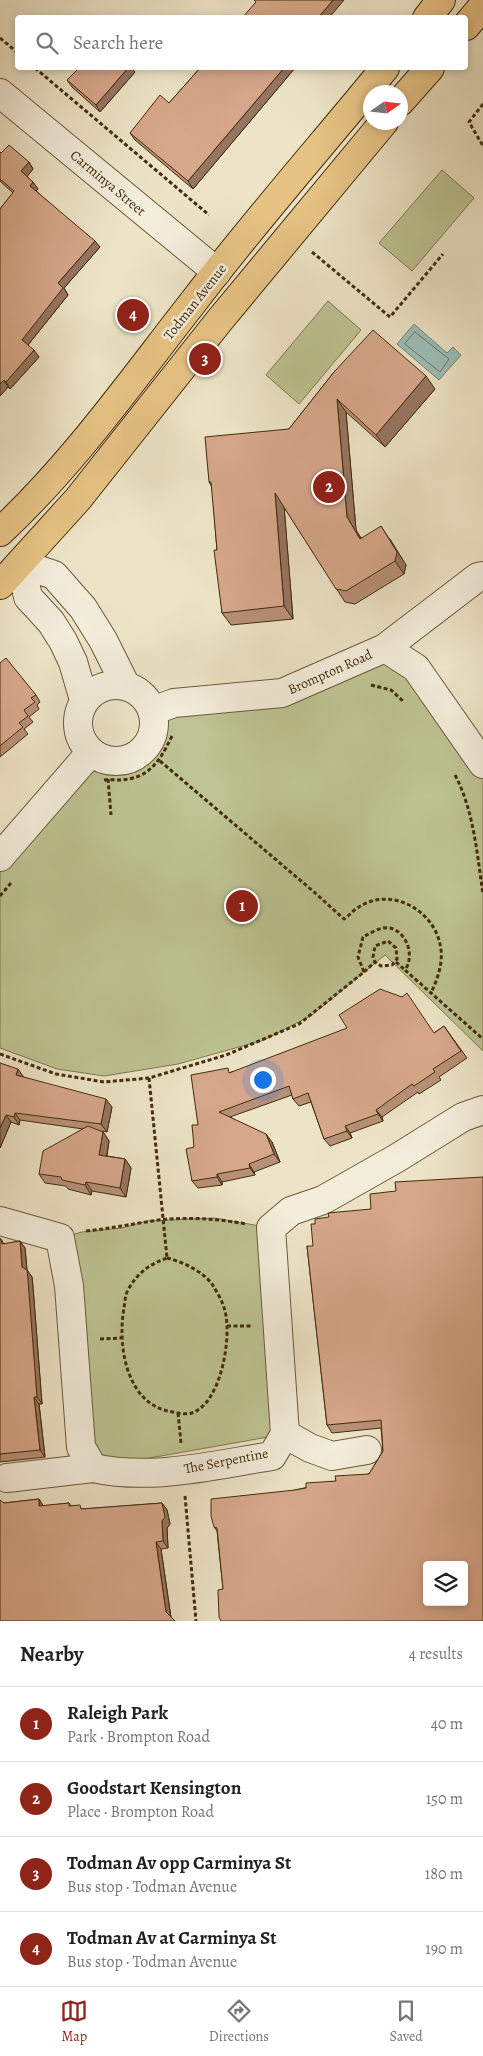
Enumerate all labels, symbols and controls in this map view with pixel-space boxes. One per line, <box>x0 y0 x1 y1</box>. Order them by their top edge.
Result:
search box <box>15 15 468 70</box>
icon: search <box>33 29 61 57</box>
text: Search here <box>73 30 163 56</box>
north arrow <box>363 85 408 130</box>
street label: Carminya Street <box>66 146 150 221</box>
street label: Todman Avenue <box>159 260 231 344</box>
pin: 4 <box>117 296 149 334</box>
pin: 3 <box>189 340 221 378</box>
pin: 2 <box>313 468 345 506</box>
street label: Brompton Road <box>285 645 376 699</box>
pin: 1 <box>226 887 258 925</box>
your location <box>250 1067 276 1093</box>
street label: The Serpentine <box>182 1444 270 1478</box>
map controls <box>423 1561 468 1606</box>
button: layers <box>423 1561 468 1606</box>
text: Nearby <box>20 1640 83 1668</box>
text: 4 results <box>409 1643 463 1665</box>
text: Raleigh Park <box>67 1700 168 1726</box>
text: 1 <box>33 1713 39 1735</box>
text: 40 m <box>431 1713 463 1735</box>
text: Park · Brompton Road <box>67 1726 210 1748</box>
text: Goodstart Kensington <box>67 1775 241 1801</box>
text: 2 <box>32 1788 40 1810</box>
text: 150 m <box>426 1788 463 1810</box>
text: Place · Brompton Road <box>67 1801 214 1823</box>
text: Todman Av opp Carminya St <box>67 1850 291 1876</box>
text: 3 <box>33 1863 39 1885</box>
text: 180 m <box>425 1863 463 1885</box>
text: Bus stop · Todman Avenue <box>67 1876 237 1898</box>
text: Todman Av at Carminya St <box>67 1925 277 1951</box>
text: 4 <box>32 1938 40 1960</box>
text: 190 m <box>425 1938 463 1960</box>
text: Bus stop · Todman Avenue <box>67 1951 237 1973</box>
tab: Map <box>60 1997 88 2046</box>
tab: Directions <box>209 1997 269 2046</box>
tab: Saved <box>390 1997 423 2046</box>

